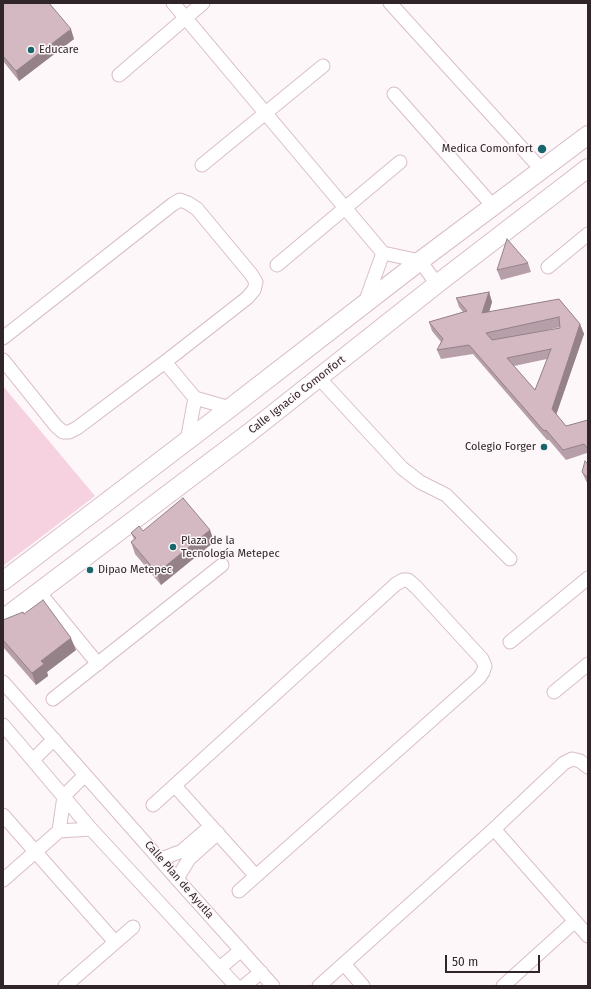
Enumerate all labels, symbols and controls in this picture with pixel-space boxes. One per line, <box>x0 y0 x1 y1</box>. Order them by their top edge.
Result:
place label: Educare <box>39 43 79 57</box>
marker: Educare <box>26 45 36 55</box>
place label: Medica Comonfort <box>442 142 533 156</box>
marker: Medica Comonfort <box>536 143 548 155</box>
street label: Calle Ignacio Comonfort <box>246 353 348 437</box>
place label: Colegio Forger <box>465 440 536 454</box>
marker: Colegio Forger <box>539 442 549 452</box>
place label: Plaza de la Tecnología Metepec <box>181 534 280 560</box>
marker: Plaza de la Tecnología Metepec <box>168 542 178 552</box>
place label: Dipao Metepec <box>98 563 172 577</box>
marker: Dipao Metepec <box>85 565 95 575</box>
street label: Calle Plan de Ayutla <box>142 838 216 922</box>
scale bar <box>447 947 542 973</box>
text: 50 m <box>452 955 478 969</box>

